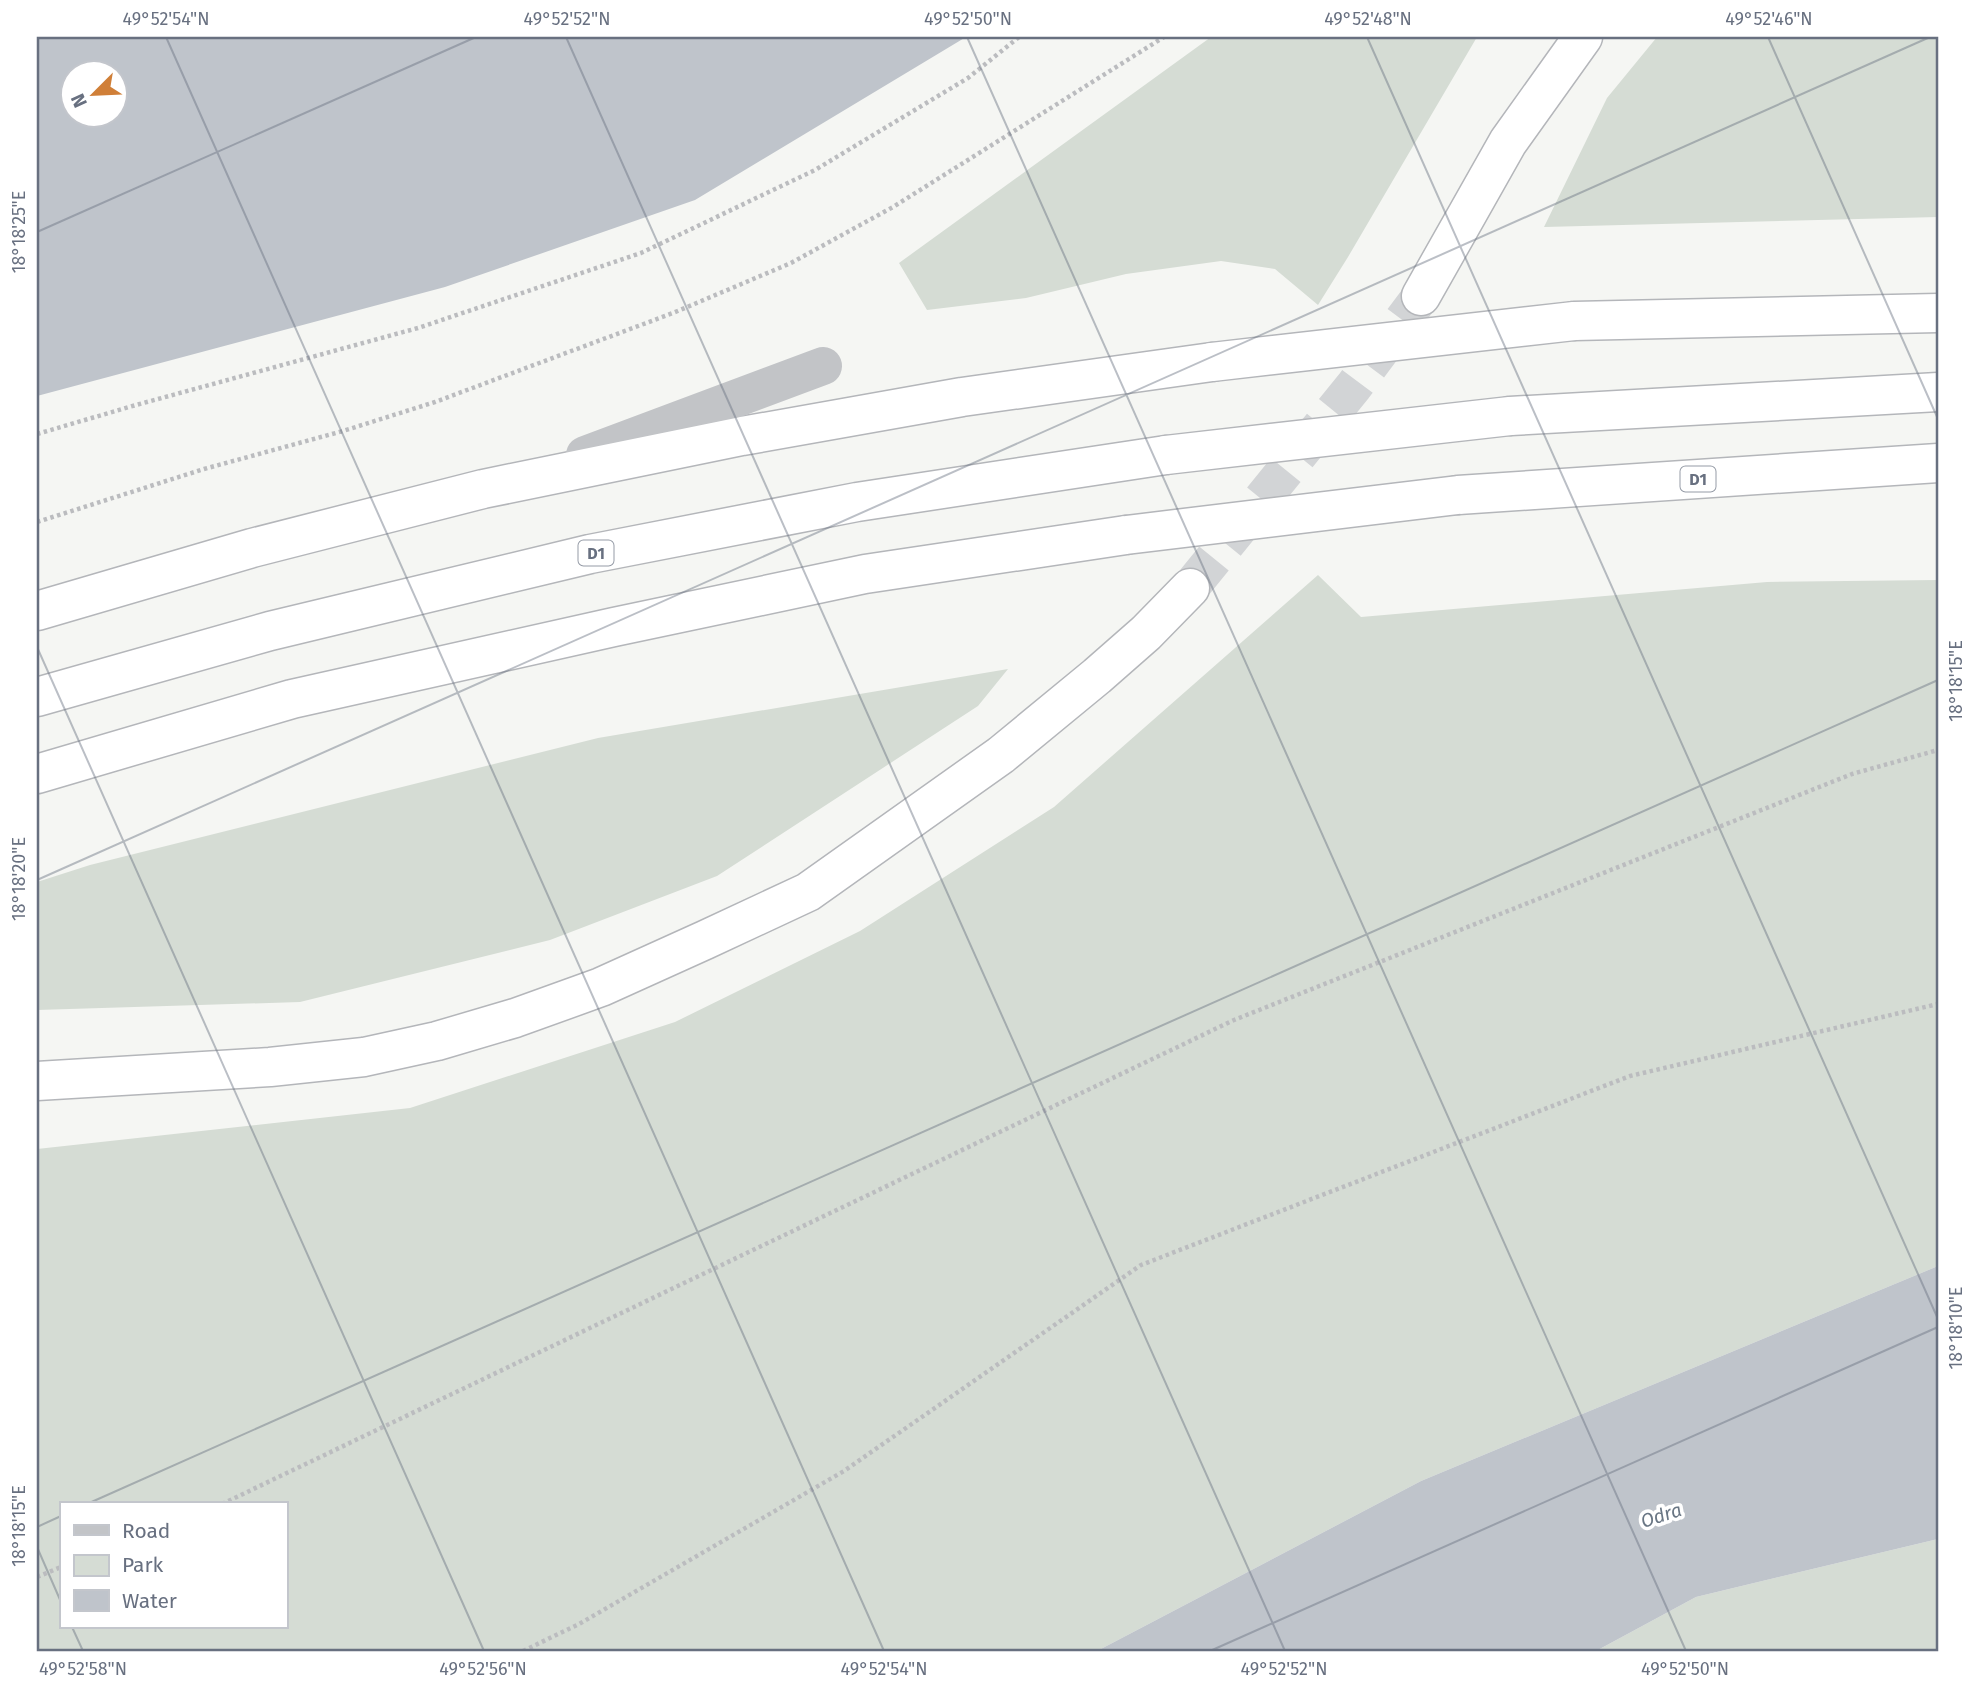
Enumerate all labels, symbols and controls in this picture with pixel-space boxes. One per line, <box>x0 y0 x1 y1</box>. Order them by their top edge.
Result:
text: 49°52'54"N <box>123 8 209 30</box>
text: 49°52'52"N <box>524 8 610 30</box>
text: 49°52'50"N <box>924 8 1012 30</box>
text: 49°52'48"N <box>1324 8 1412 30</box>
text: 49°52'46"N <box>1725 8 1813 30</box>
north arrow <box>60 60 130 130</box>
text: N <box>66 90 92 111</box>
text: 18°18'25"E <box>8 191 30 273</box>
road number: D1 <box>1680 466 1716 492</box>
road number: D1 <box>578 540 614 566</box>
text: 18°18'15"E <box>1945 640 1967 722</box>
text: 18°18'20"E <box>8 837 30 921</box>
text: 18°18'10"E <box>1945 1287 1967 1369</box>
text: 18°18'15"E <box>8 1485 30 1567</box>
water label: Odra <box>1638 1498 1685 1533</box>
legend <box>60 1502 287 1628</box>
text: Road <box>122 1518 170 1544</box>
text: Park <box>122 1552 164 1578</box>
text: Water <box>122 1588 177 1614</box>
text: 49°52'58"N <box>39 1658 127 1680</box>
text: 49°52'56"N <box>439 1658 527 1680</box>
text: 49°52'54"N <box>841 1658 927 1680</box>
text: 49°52'52"N <box>1241 1658 1327 1680</box>
text: 49°52'50"N <box>1641 1658 1729 1680</box>

